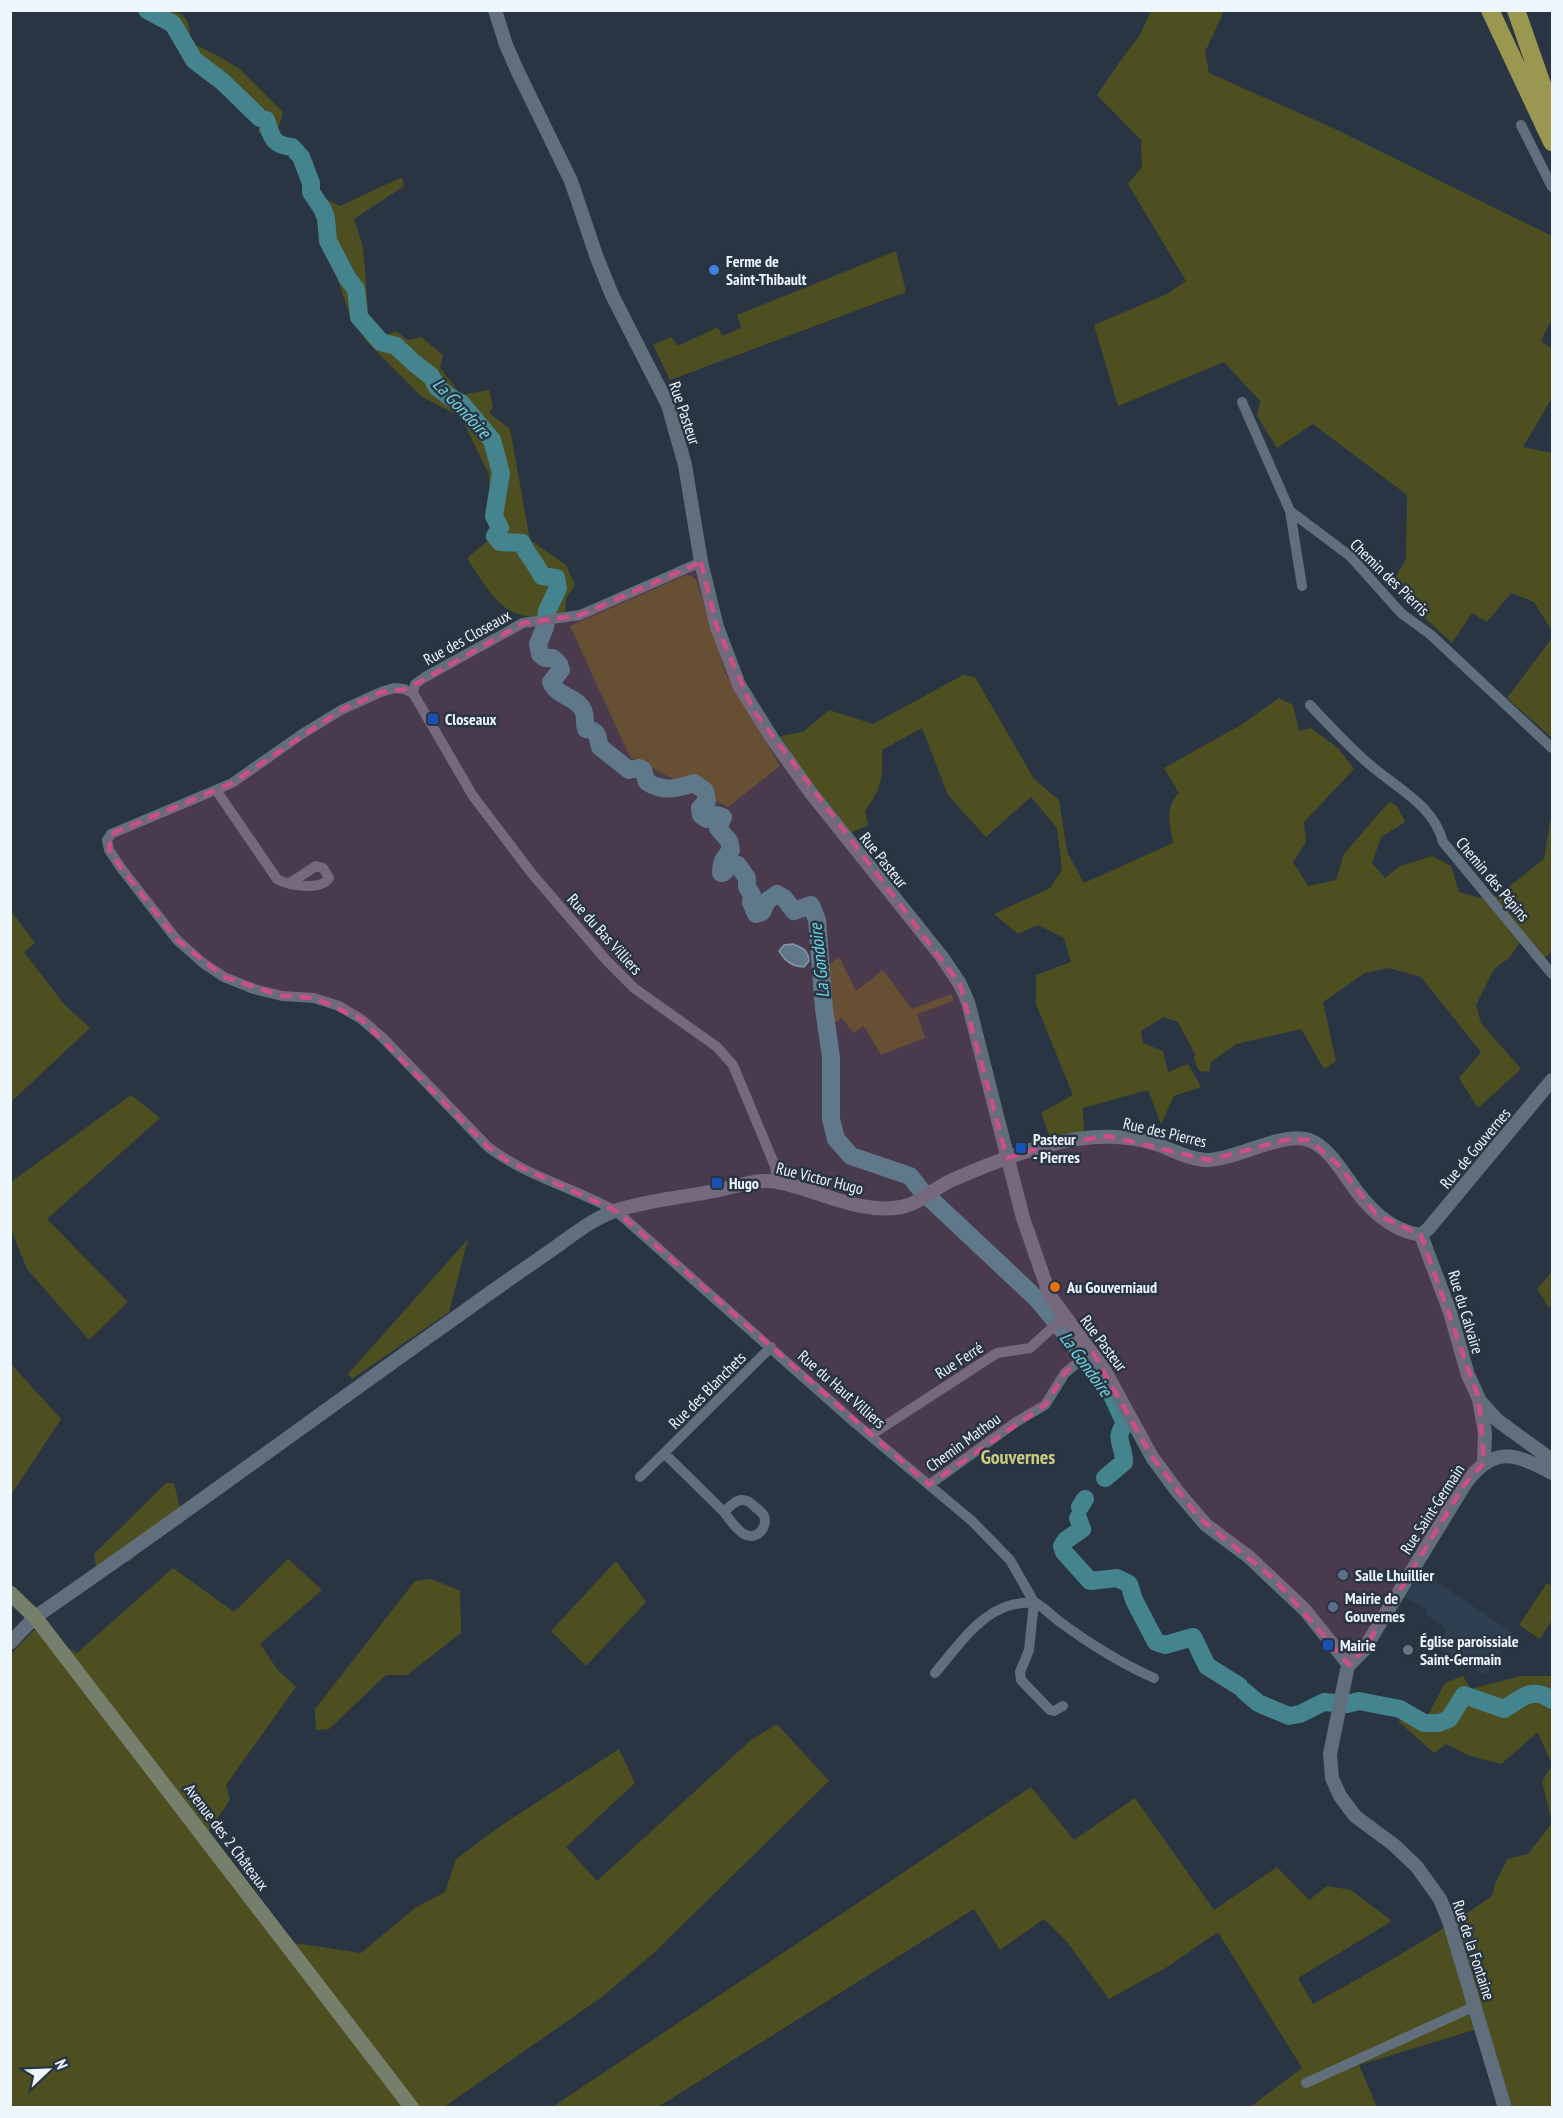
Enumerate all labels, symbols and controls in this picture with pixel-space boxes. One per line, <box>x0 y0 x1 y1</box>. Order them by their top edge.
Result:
place label: Ferme de Saint-Thibault <box>726 251 807 289</box>
marker: Ferme de Saint-Thibault <box>707 263 721 277</box>
water label: La Gondoire <box>428 373 497 444</box>
street label: Rue Pasteur <box>665 379 705 448</box>
street label: Chemin des Pierris <box>1346 534 1434 620</box>
street label: Rue des Closeaux <box>420 605 515 669</box>
place label: Closeaux <box>445 709 497 729</box>
marker: Closeaux <box>426 712 440 726</box>
street label: Rue Pasteur <box>856 828 913 892</box>
street label: Chemin des Pépins <box>1452 833 1534 925</box>
street label: Rue du Bas Villiers <box>563 889 647 979</box>
water label: La Gondoire <box>804 921 834 999</box>
street label: Rue de Gouvernes <box>1435 1103 1515 1193</box>
street label: Rue des Pierres <box>1121 1113 1209 1151</box>
place label: Pasteur - Pierres <box>1033 1129 1080 1167</box>
marker: Pasteur - Pierres <box>1014 1141 1028 1155</box>
street label: Rue Victor Hugo <box>774 1158 866 1199</box>
place label: Hugo <box>729 1173 759 1193</box>
marker: Hugo <box>710 1176 724 1190</box>
street label: Rue du Calvaire <box>1444 1268 1488 1356</box>
place label: Au Gouverniaud <box>1066 1277 1157 1297</box>
marker: Au Gouverniaud <box>1048 1280 1062 1294</box>
street label: Rue Pasteur <box>1076 1311 1132 1376</box>
water label: La Gondoire <box>1055 1327 1118 1402</box>
street label: Rue Ferré <box>931 1337 987 1383</box>
street label: Rue du Haut Villiers <box>794 1346 890 1432</box>
street label: Rue des Blanchets <box>664 1347 750 1433</box>
street label: Chemin Mathou <box>922 1408 1004 1476</box>
district label: Gouvernes <box>981 1444 1055 1470</box>
street label: Rue Saint-Germain <box>1396 1460 1468 1558</box>
place label: Salle Lhuillier <box>1355 1565 1434 1585</box>
marker: Salle Lhuillier <box>1336 1568 1350 1582</box>
place label: Mairie de Gouvernes <box>1345 1588 1405 1626</box>
marker: Mairie de Gouvernes <box>1326 1600 1340 1614</box>
place label: Église paroissiale Saint-Germain <box>1420 1631 1519 1669</box>
place label: Mairie <box>1340 1635 1376 1655</box>
marker: Mairie <box>1321 1638 1335 1652</box>
marker: Église paroissiale Saint-Germain <box>1401 1643 1415 1657</box>
street label: Avenue des 2 Châteaux <box>180 1780 274 1895</box>
street label: Rue de la Fontaine <box>1448 1898 1500 2002</box>
north arrow <box>18 2040 78 2100</box>
text: N <box>51 2056 73 2072</box>

